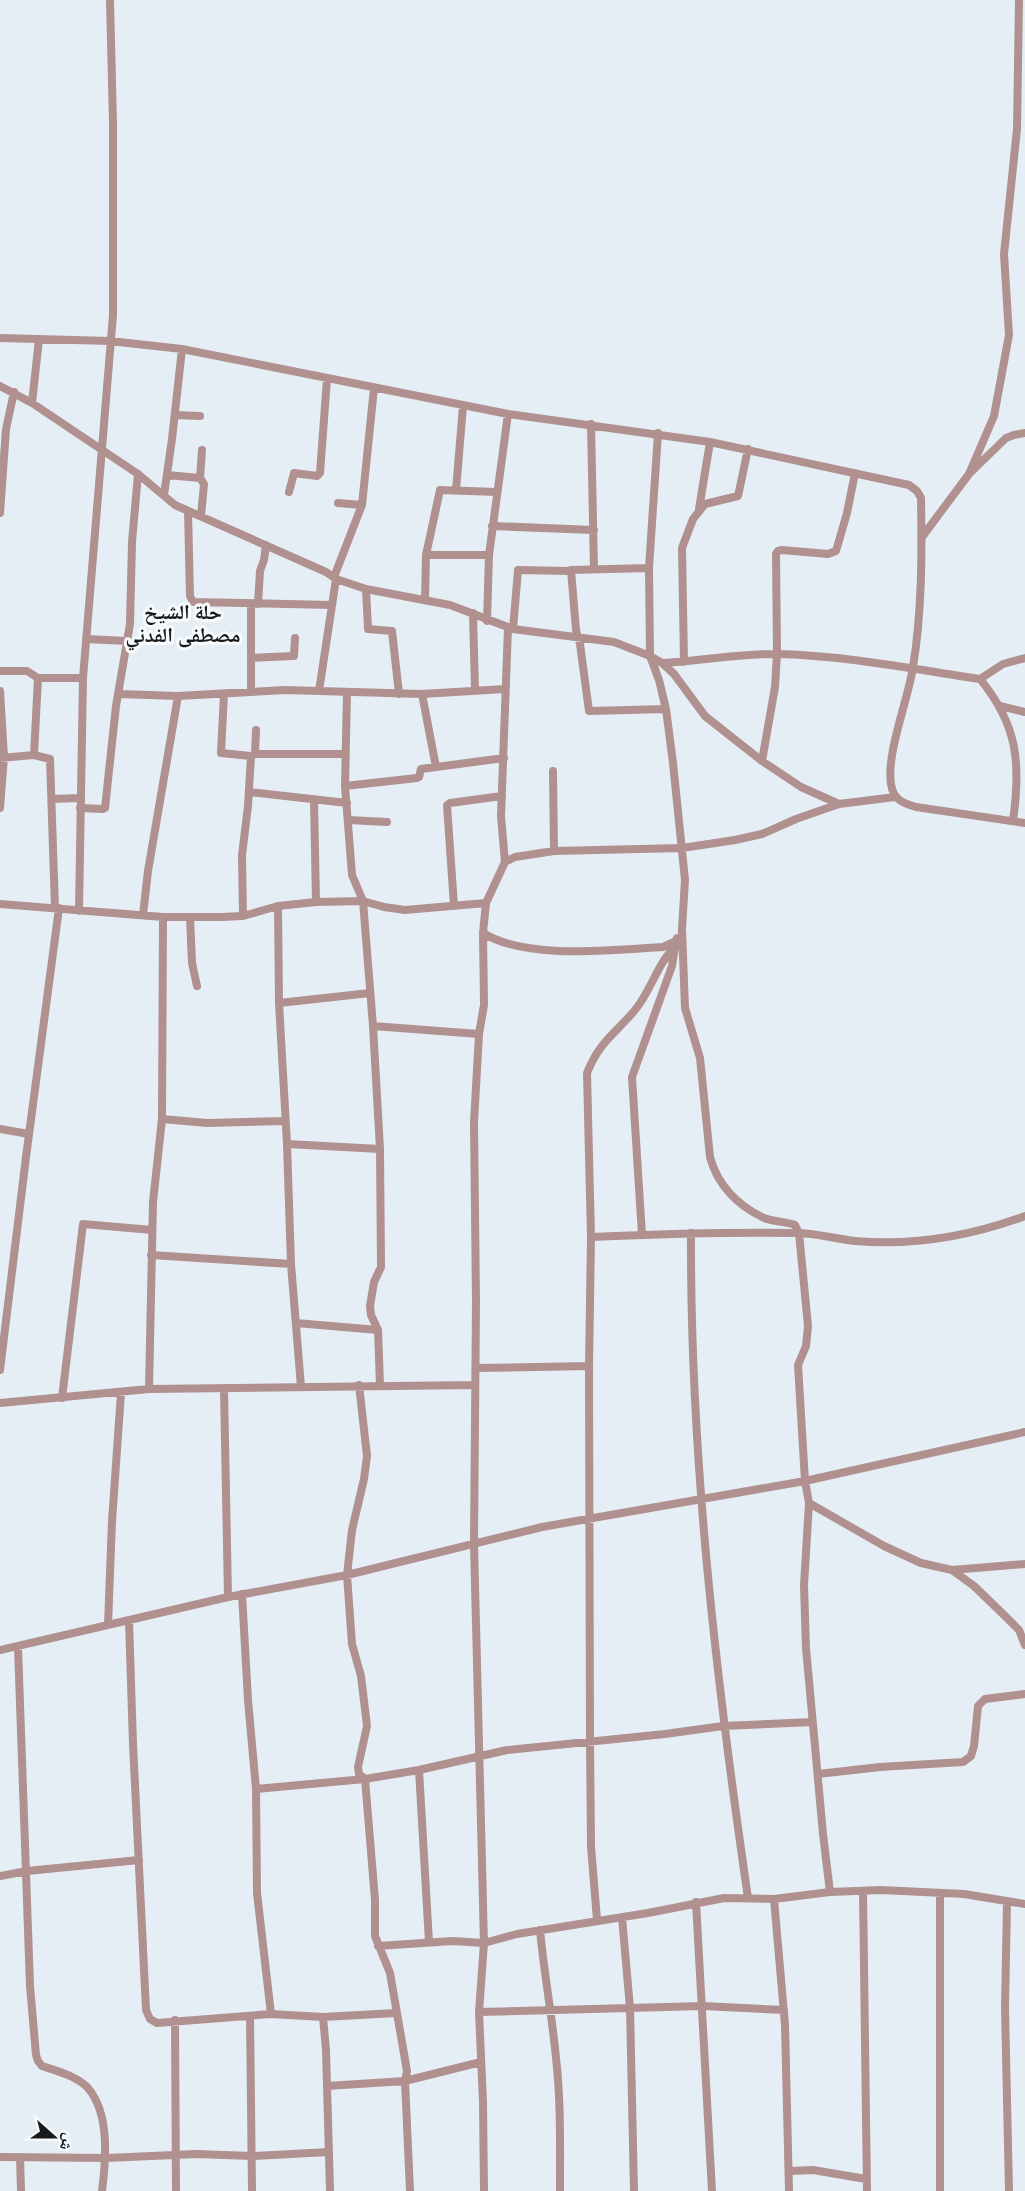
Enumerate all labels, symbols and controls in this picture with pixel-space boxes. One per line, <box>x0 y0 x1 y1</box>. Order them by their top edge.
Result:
district label: حلة الشيخ مصطفى الفدني <box>126 599 240 651</box>
north arrow <box>24 2107 84 2167</box>
text: ش <box>55 2131 80 2154</box>

